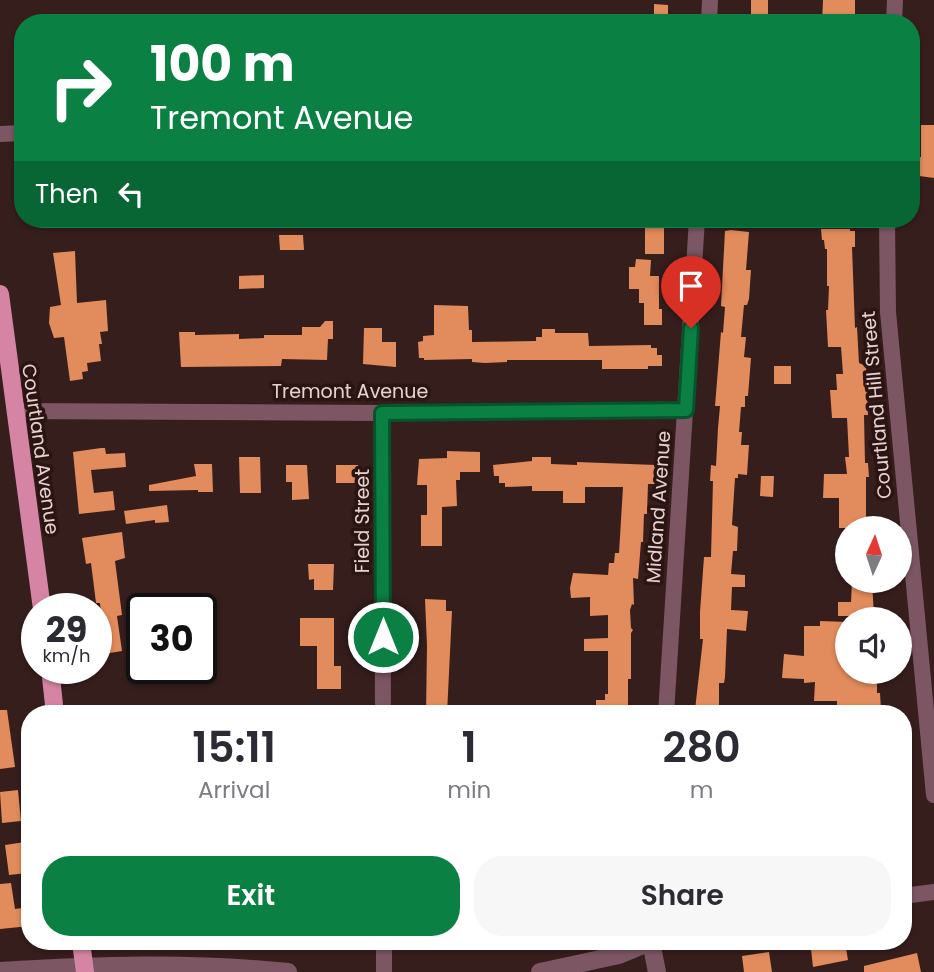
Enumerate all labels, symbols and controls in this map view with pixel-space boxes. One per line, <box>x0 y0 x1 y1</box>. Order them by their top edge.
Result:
text: 100 m <box>150 30 295 98</box>
icon: right <box>35 42 126 133</box>
text: Tremont Avenue <box>150 95 413 140</box>
icon: left <box>112 175 150 213</box>
text: Then <box>35 176 98 212</box>
pin <box>661 256 721 328</box>
icon: arrive <box>672 267 710 305</box>
street label: Courtland Hill Street <box>855 310 898 500</box>
street label: Courtland Avenue <box>15 362 66 536</box>
street label: Tremont Avenue <box>272 378 428 405</box>
street label: Midland Avenue <box>640 430 677 584</box>
street label: Field Street <box>349 469 376 573</box>
north arrow <box>835 516 912 593</box>
map controls <box>835 516 912 684</box>
speed limit sign: 30 <box>126 593 217 684</box>
position arrow <box>346 600 420 674</box>
text: 29 <box>46 605 87 654</box>
button: sound <box>835 607 912 684</box>
text: km/h <box>43 643 90 668</box>
text: 15:11 <box>192 718 276 777</box>
text: 1 <box>462 718 477 777</box>
text: 280 <box>663 718 741 777</box>
text: Arrival <box>198 774 270 806</box>
text: min <box>447 774 491 806</box>
text: m <box>690 774 713 806</box>
button: Exit <box>42 856 460 936</box>
button: Share <box>474 856 891 936</box>

